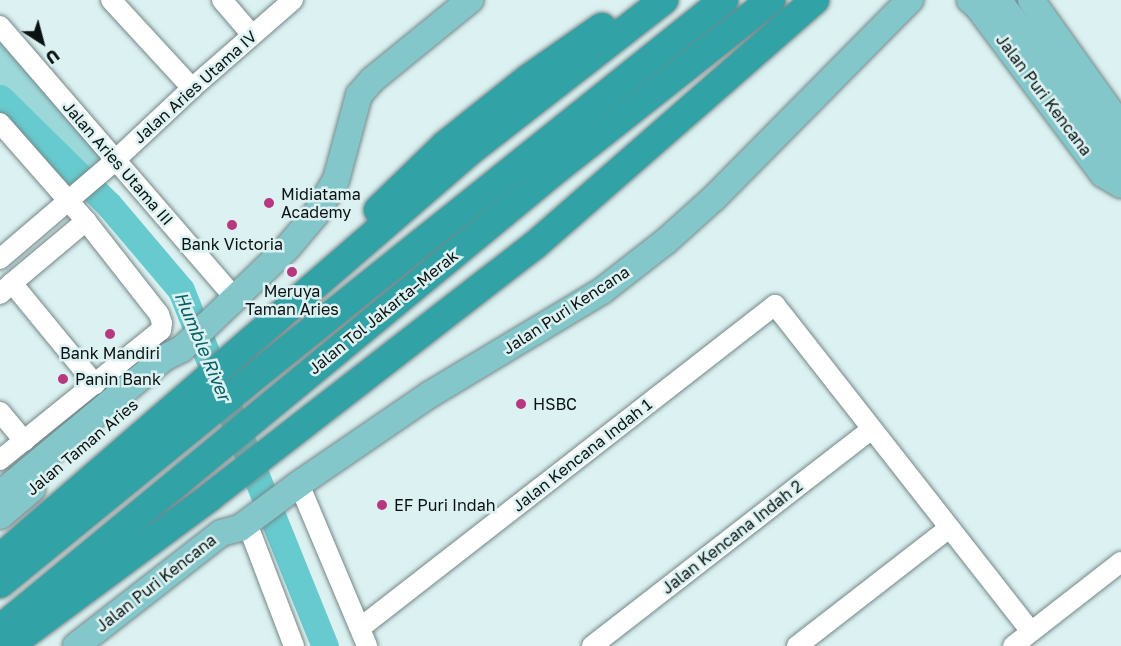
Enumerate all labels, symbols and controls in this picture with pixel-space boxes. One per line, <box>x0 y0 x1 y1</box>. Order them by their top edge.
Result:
north arrow <box>12 12 72 72</box>
street label: Jalan Aries Utama IV <box>129 27 261 147</box>
street label: Jalan Puri Kencana <box>992 30 1096 160</box>
text: U <box>42 45 63 68</box>
street label: Jalan Aries Utama III <box>59 97 177 229</box>
place label: Midiatama Academy <box>281 184 361 222</box>
marker: Midiatama Academy <box>262 196 276 210</box>
marker: Bank Victoria <box>225 218 239 232</box>
place label: Bank Victoria <box>181 234 283 254</box>
street label: Jalan Tol Jakarta–Merak <box>304 246 462 378</box>
street label: Jalan Puri Kencana <box>499 262 633 358</box>
marker: Meruya Taman Aries <box>285 265 299 279</box>
place label: Meruya Taman Aries <box>245 281 339 319</box>
water label: Humble River <box>170 288 236 404</box>
marker: Bank Mandiri <box>103 327 117 341</box>
place label: Bank Mandiri <box>60 343 160 363</box>
place label: Panin Bank <box>75 369 161 389</box>
marker: Panin Bank <box>56 372 70 386</box>
place label: HSBC <box>533 394 577 414</box>
street label: Jalan Taman Aries <box>22 395 142 499</box>
street label: Jalan Kencana Indah 1 <box>508 395 656 515</box>
marker: HSBC <box>514 397 528 411</box>
street label: Jalan Kencana Indah 2 <box>658 476 806 598</box>
place label: EF Puri Indah <box>394 495 496 515</box>
marker: EF Puri Indah <box>375 498 389 512</box>
street label: Jalan Puri Kencana <box>92 530 220 636</box>

